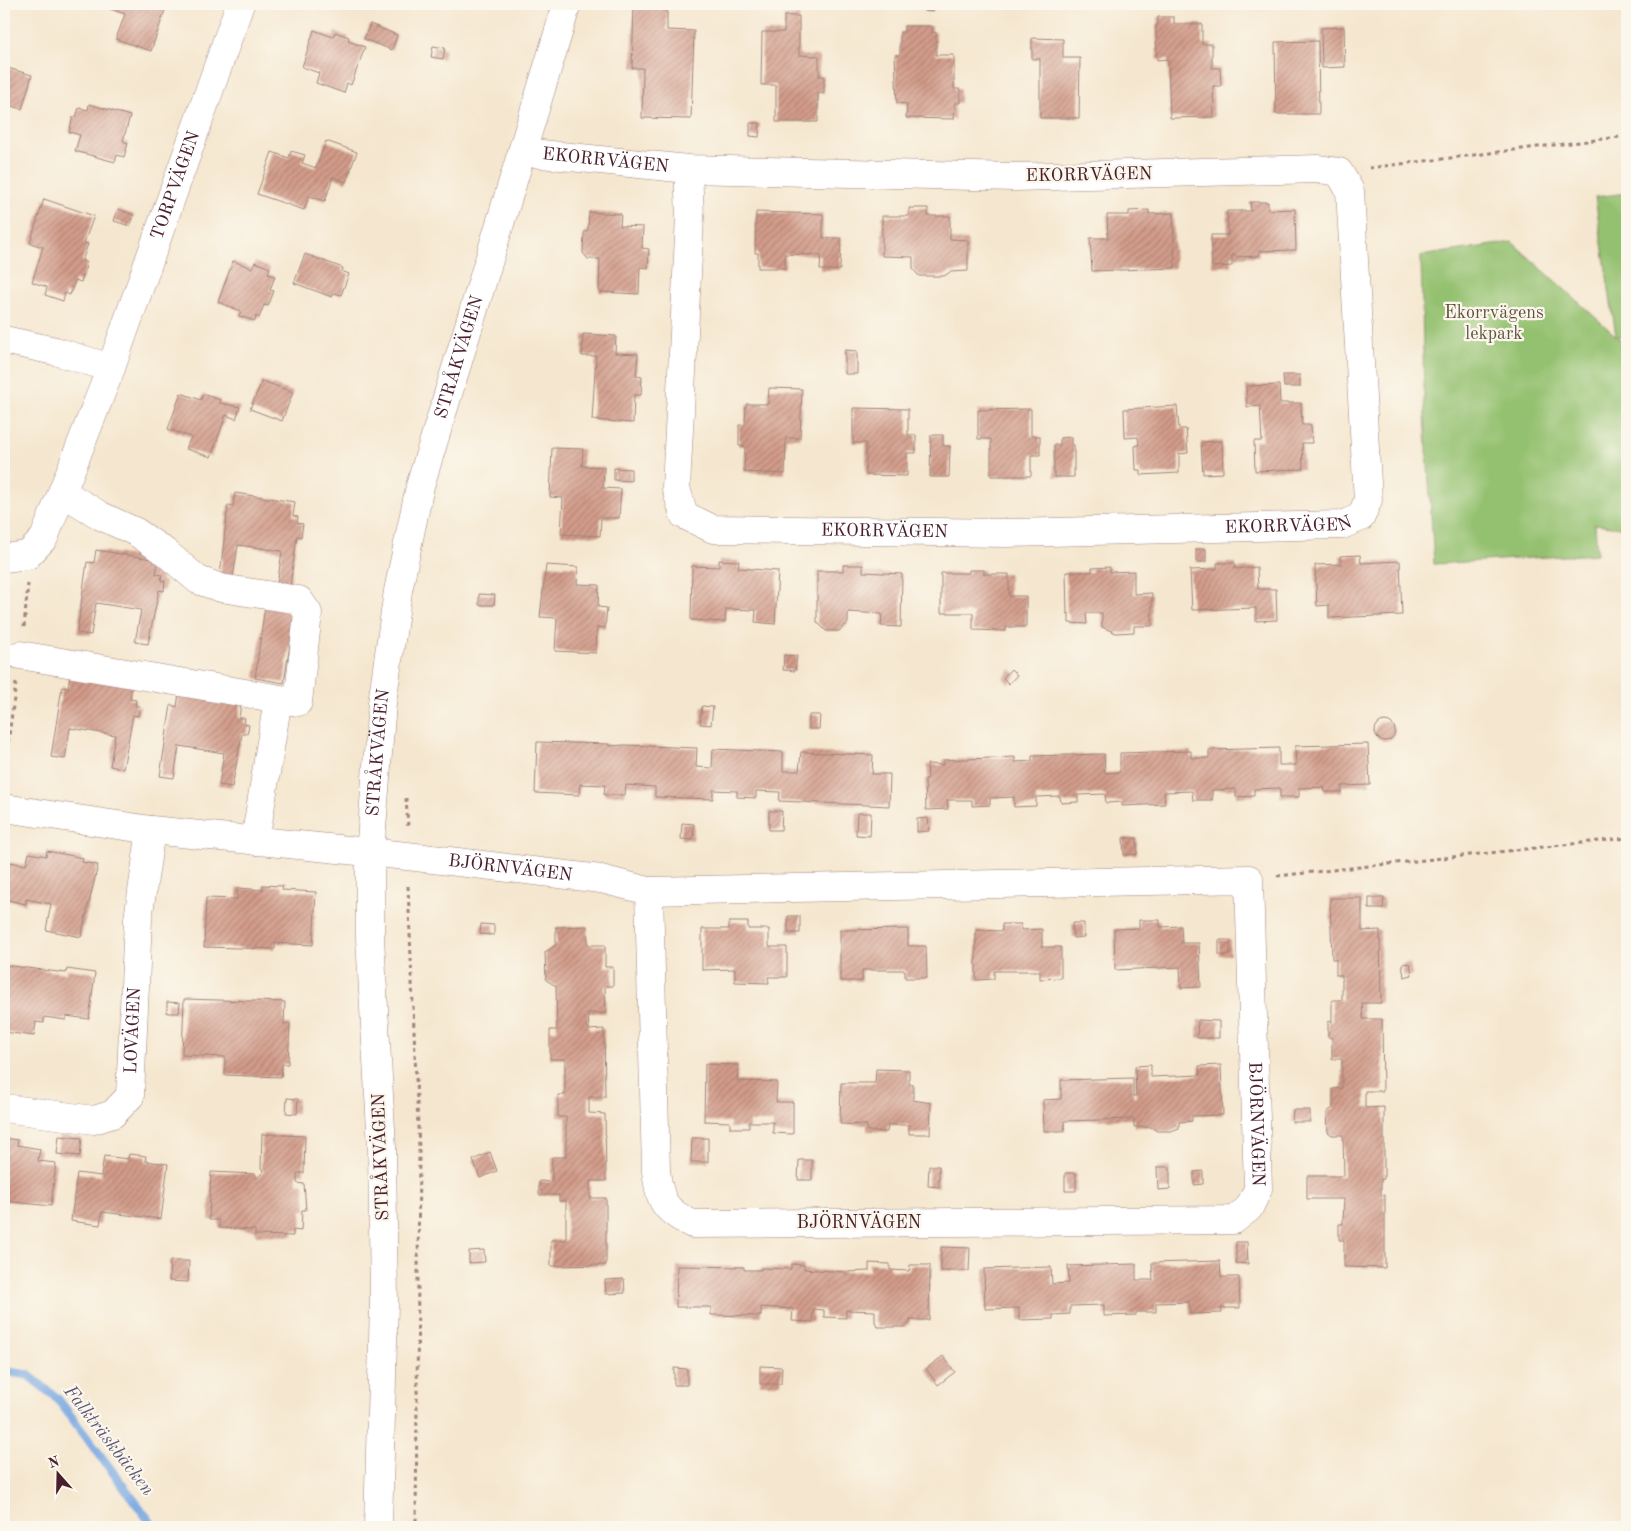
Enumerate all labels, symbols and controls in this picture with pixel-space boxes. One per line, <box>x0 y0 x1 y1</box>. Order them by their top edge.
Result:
street label: TORPVÄGEN <box>148 129 203 242</box>
street label: EKORRVÄGEN <box>541 145 670 176</box>
street label: EKORRVÄGEN <box>1025 162 1153 185</box>
street label: STRÅKVÄGEN <box>432 293 487 421</box>
park label: Ekorrvägens lekpark <box>1444 304 1544 343</box>
street label: EKORRVÄGEN <box>1224 513 1355 537</box>
street label: EKORRVÄGEN <box>821 519 948 541</box>
street label: STRÅKVÄGEN <box>362 688 393 817</box>
street label: BJÖRNVÄGEN <box>447 851 574 885</box>
street label: LOVÄGEN <box>121 987 144 1074</box>
street label: BJÖRNVÄGEN <box>1245 1061 1269 1187</box>
street label: STRÅKVÄGEN <box>365 1093 392 1221</box>
street label: BJÖRNVÄGEN <box>797 1210 922 1232</box>
water label: Falkträskbäcken <box>59 1382 157 1500</box>
north arrow <box>32 1448 82 1498</box>
text: N <box>46 1454 62 1471</box>

